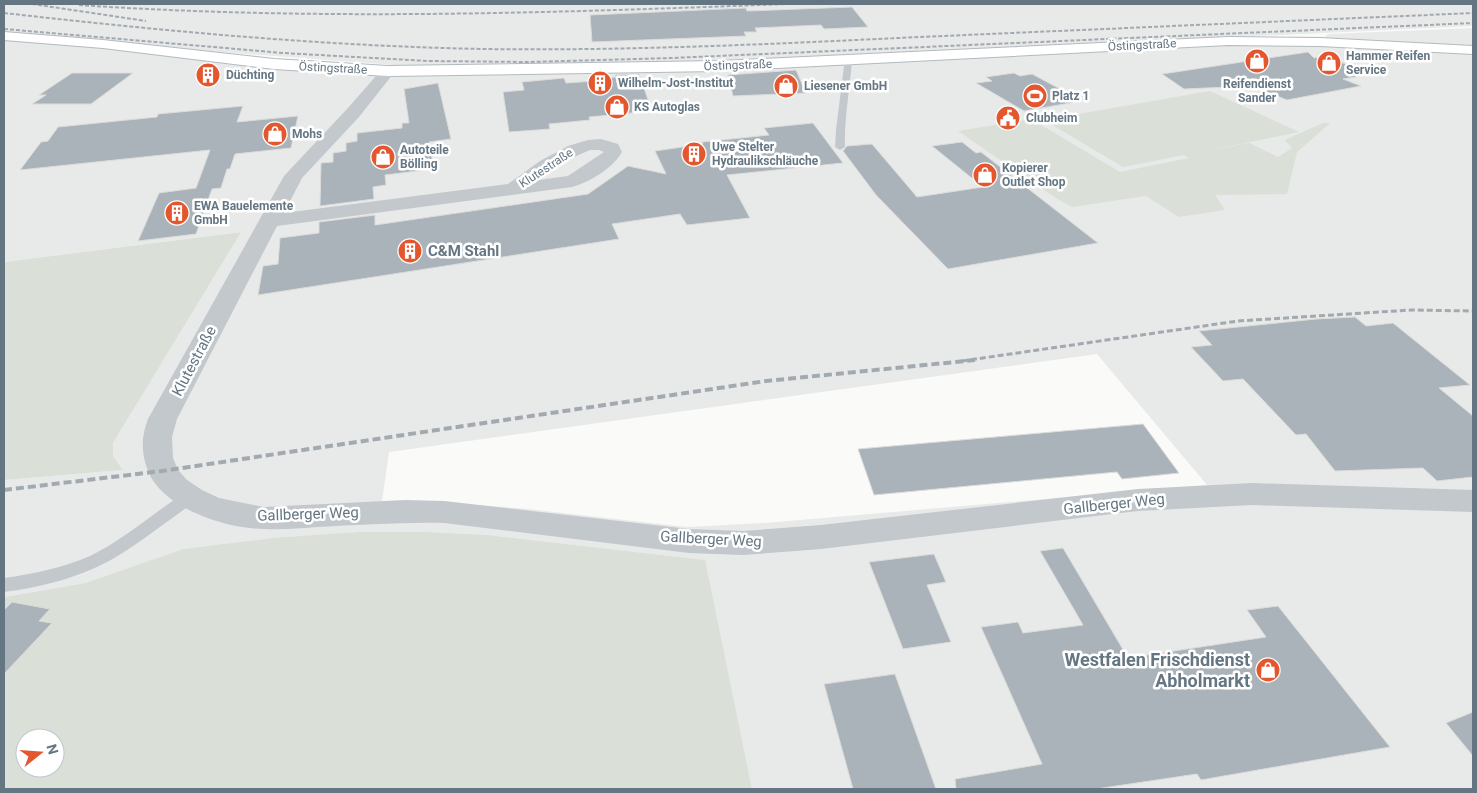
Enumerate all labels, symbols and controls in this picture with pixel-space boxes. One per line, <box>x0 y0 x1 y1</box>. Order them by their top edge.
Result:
street label: Östingstraße <box>1107 35 1177 54</box>
shop icon: Reifendienst Sander <box>1244 48 1270 74</box>
place label: Hammer Reifen Service <box>1346 49 1431 77</box>
shop icon: Hammer Reifen Service <box>1316 50 1342 76</box>
street label: Östingstraße <box>703 56 773 73</box>
street label: Östingstraße <box>298 58 368 77</box>
building icon: Düchting <box>195 62 221 88</box>
place label: Düchting <box>226 68 274 82</box>
building icon: Wilhelm-Jost-Institut <box>587 70 613 96</box>
shop icon: Liesener GmbH <box>773 73 799 99</box>
place label: Wilhelm-Jost-Institut <box>618 76 733 90</box>
place label: Reifendienst Sander <box>1223 77 1291 105</box>
place label: Liesener GmbH <box>804 79 887 93</box>
sports icon: Platz 1 <box>1022 83 1048 109</box>
place label: Platz 1 <box>1052 89 1089 103</box>
shop icon: KS Autoglas <box>604 94 630 120</box>
place label: KS Autoglas <box>634 100 700 114</box>
public building icon: Clubheim <box>995 105 1021 131</box>
place label: Clubheim <box>1026 111 1077 125</box>
shop icon: Mohs <box>262 121 288 147</box>
place label: Mohs <box>292 127 322 141</box>
place label: Uwe Stelter Hydraulikschläuche <box>712 140 819 168</box>
building icon: Uwe Stelter Hydraulikschläuche <box>681 141 707 167</box>
place label: Autoteile Bölling <box>400 143 449 171</box>
shop icon: Autoteile Bölling <box>370 144 396 170</box>
street label: Klutestraße <box>516 145 576 191</box>
place label: Kopierer Outlet Shop <box>1002 161 1066 189</box>
shop icon: Kopierer Outlet Shop <box>972 162 998 188</box>
place label: EWA Bauelemente GmbH <box>194 199 294 227</box>
building icon: EWA Bauelemente GmbH <box>164 200 190 226</box>
building icon: C&M Stahl <box>397 238 423 264</box>
place label: C&M Stahl <box>428 242 499 260</box>
street label: Klutestraße <box>168 323 220 399</box>
street label: Gallberger Weg <box>1063 490 1165 518</box>
street label: Gallberger Weg <box>257 503 359 525</box>
street label: Gallberger Weg <box>660 527 762 551</box>
place label: Westfalen Frischdienst Abholmarkt <box>1065 649 1250 691</box>
shop icon: Westfalen Frischdienst Abholmarkt <box>1255 657 1281 683</box>
north arrow <box>15 728 65 778</box>
text: N <box>43 742 62 756</box>

